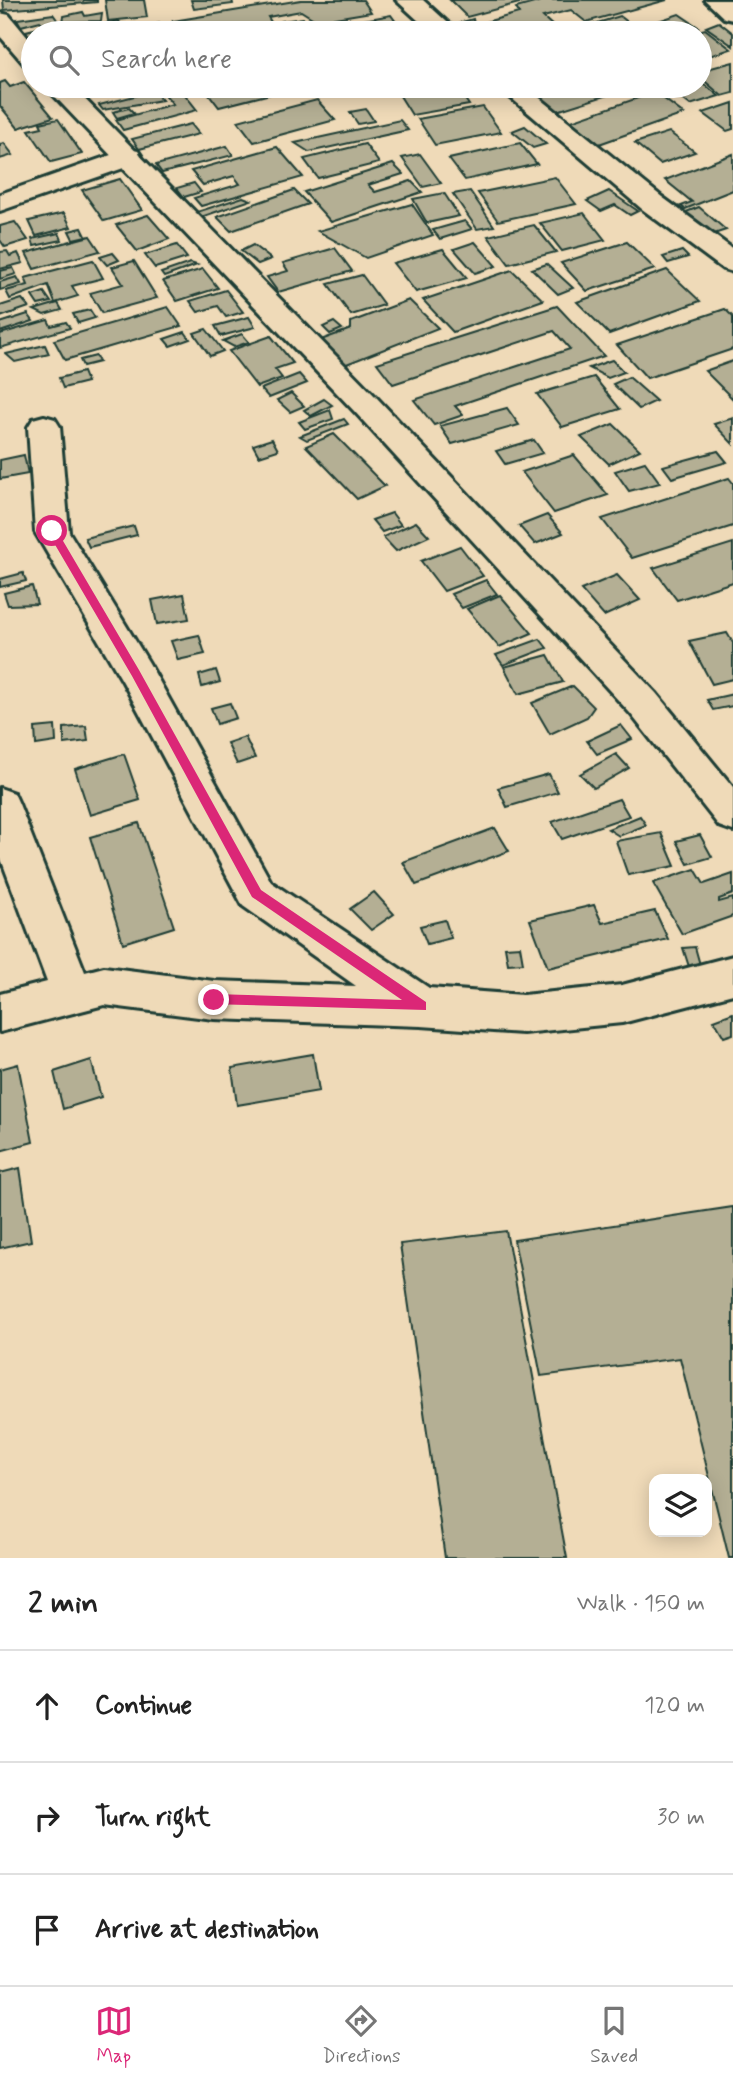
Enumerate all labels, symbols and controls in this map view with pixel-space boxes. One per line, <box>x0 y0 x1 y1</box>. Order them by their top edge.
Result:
search box <box>21 21 712 98</box>
icon: search <box>45 41 83 79</box>
text: Search here <box>101 43 232 77</box>
route start <box>36 515 67 546</box>
route end <box>198 984 229 1015</box>
map controls <box>649 1474 712 1537</box>
button: layers <box>649 1474 712 1537</box>
text: 2 min <box>28 1584 98 1623</box>
text: Walk · 150 m <box>577 1589 705 1619</box>
icon: ahead <box>28 1687 66 1725</box>
text: Continue <box>95 1689 192 1723</box>
text: 120 m <box>644 1691 705 1721</box>
icon: right <box>28 1799 66 1837</box>
text: Turn right <box>95 1801 211 1835</box>
text: 30 m <box>657 1803 705 1833</box>
icon: arrive <box>28 1911 66 1949</box>
text: Arrive at destination <box>95 1913 319 1947</box>
tab: Map <box>95 2002 133 2069</box>
tab: Directions <box>322 2002 401 2069</box>
tab: Saved <box>590 2002 638 2069</box>

